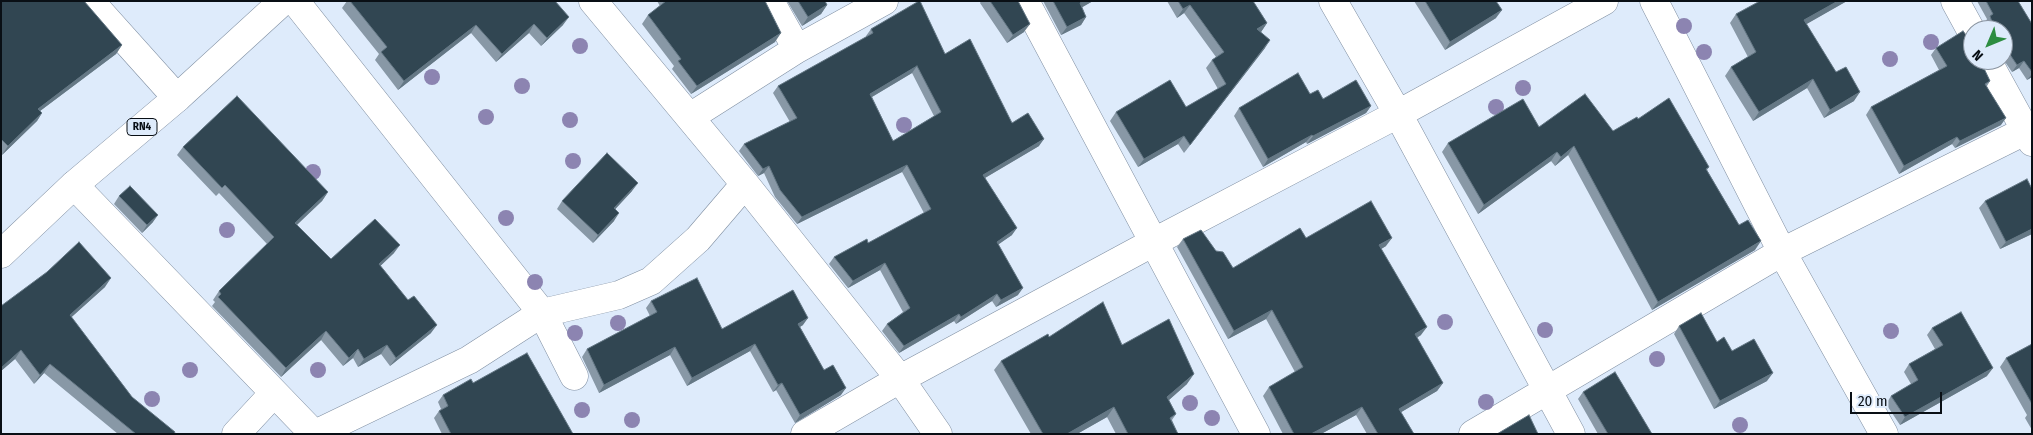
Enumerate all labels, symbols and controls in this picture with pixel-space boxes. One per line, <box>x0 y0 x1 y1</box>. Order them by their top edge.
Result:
north arrow <box>1963 20 2013 70</box>
text: N <box>1969 46 1987 64</box>
road number: RN4 <box>127 118 157 136</box>
scale bar <box>1853 382 1946 414</box>
text: 20 m <box>1858 392 1888 410</box>

